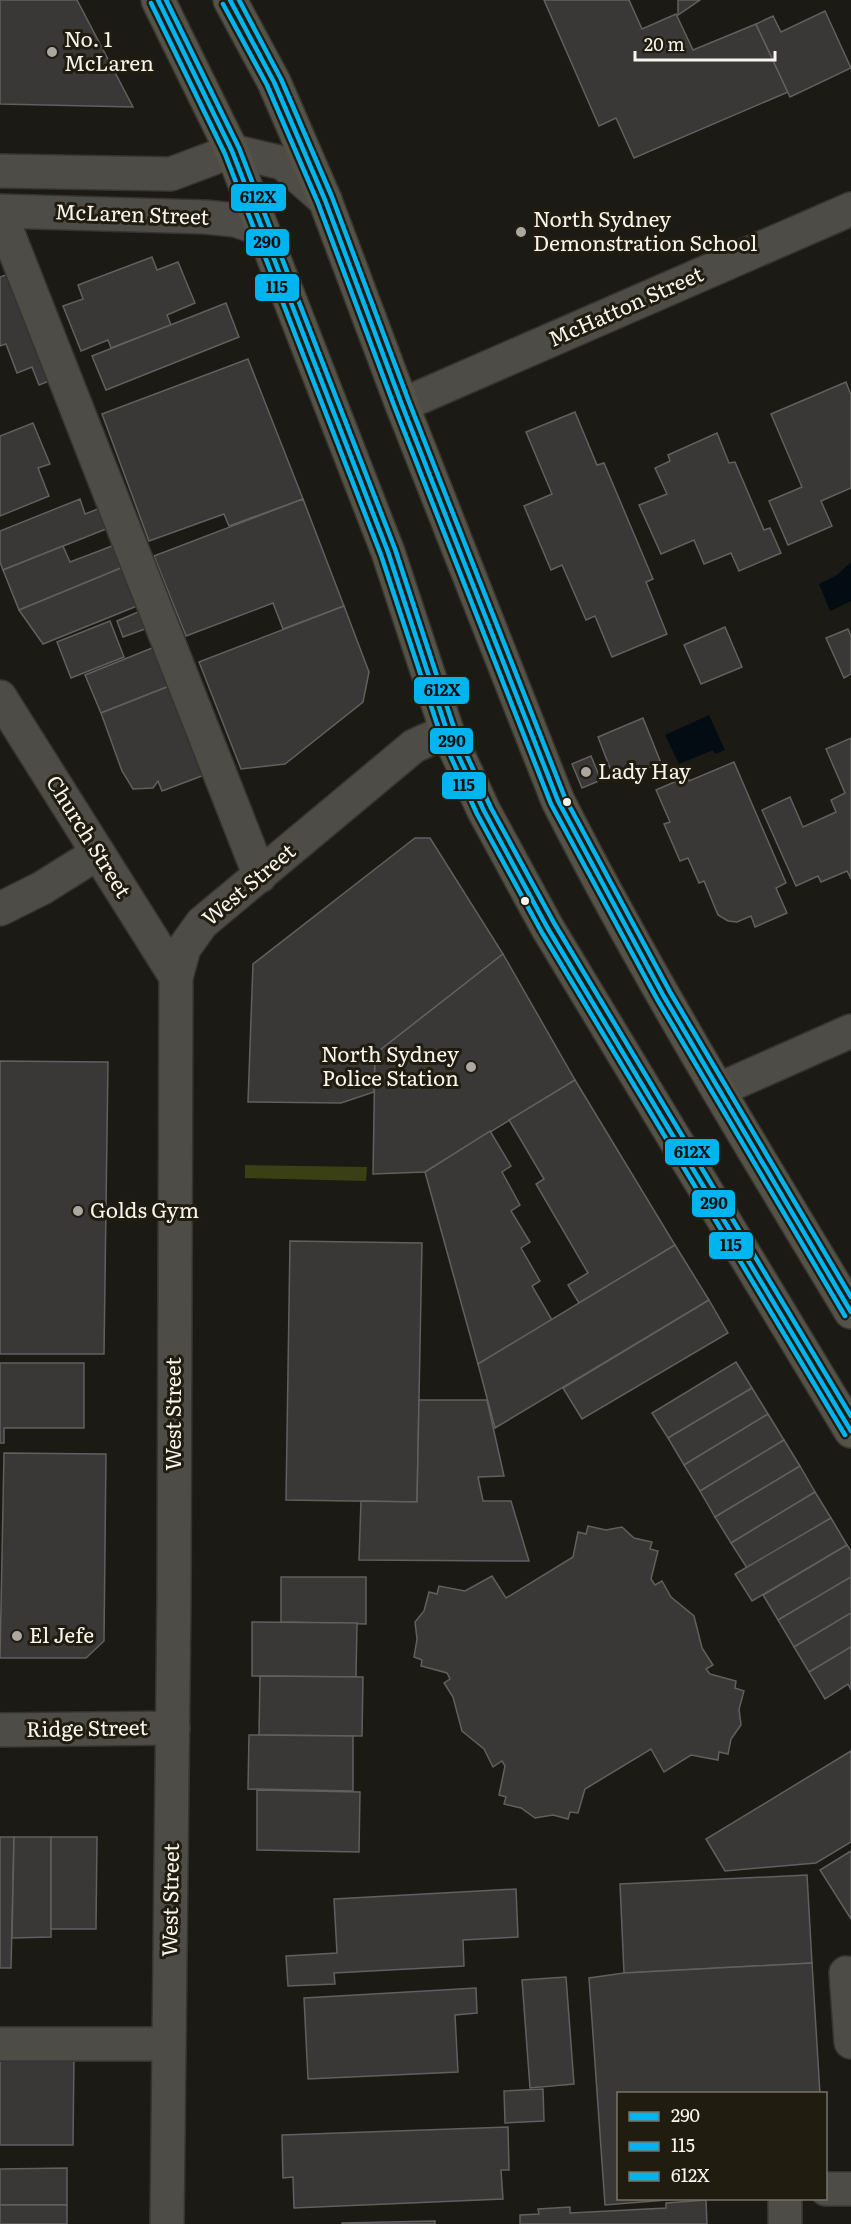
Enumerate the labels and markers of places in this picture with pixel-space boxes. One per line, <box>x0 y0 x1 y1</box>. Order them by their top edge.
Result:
place label: No. 1 McLaren <box>64 22 154 77</box>
marker: No. 1 McLaren <box>45 45 59 59</box>
place label: North Sydney Demonstration School <box>533 202 757 257</box>
marker: North Sydney Demonstration School <box>514 225 528 239</box>
place label: Lady Hay <box>598 754 692 785</box>
marker: Lady Hay <box>579 765 593 779</box>
unlabelled marker <box>561 796 573 808</box>
unlabelled marker <box>519 895 531 907</box>
place label: North Sydney Police Station <box>321 1037 460 1092</box>
marker: North Sydney Police Station <box>464 1060 478 1074</box>
place label: Golds Gym <box>90 1193 199 1224</box>
marker: Golds Gym <box>71 1204 85 1218</box>
place label: El Jefe <box>29 1618 94 1649</box>
marker: El Jefe <box>10 1629 24 1643</box>

